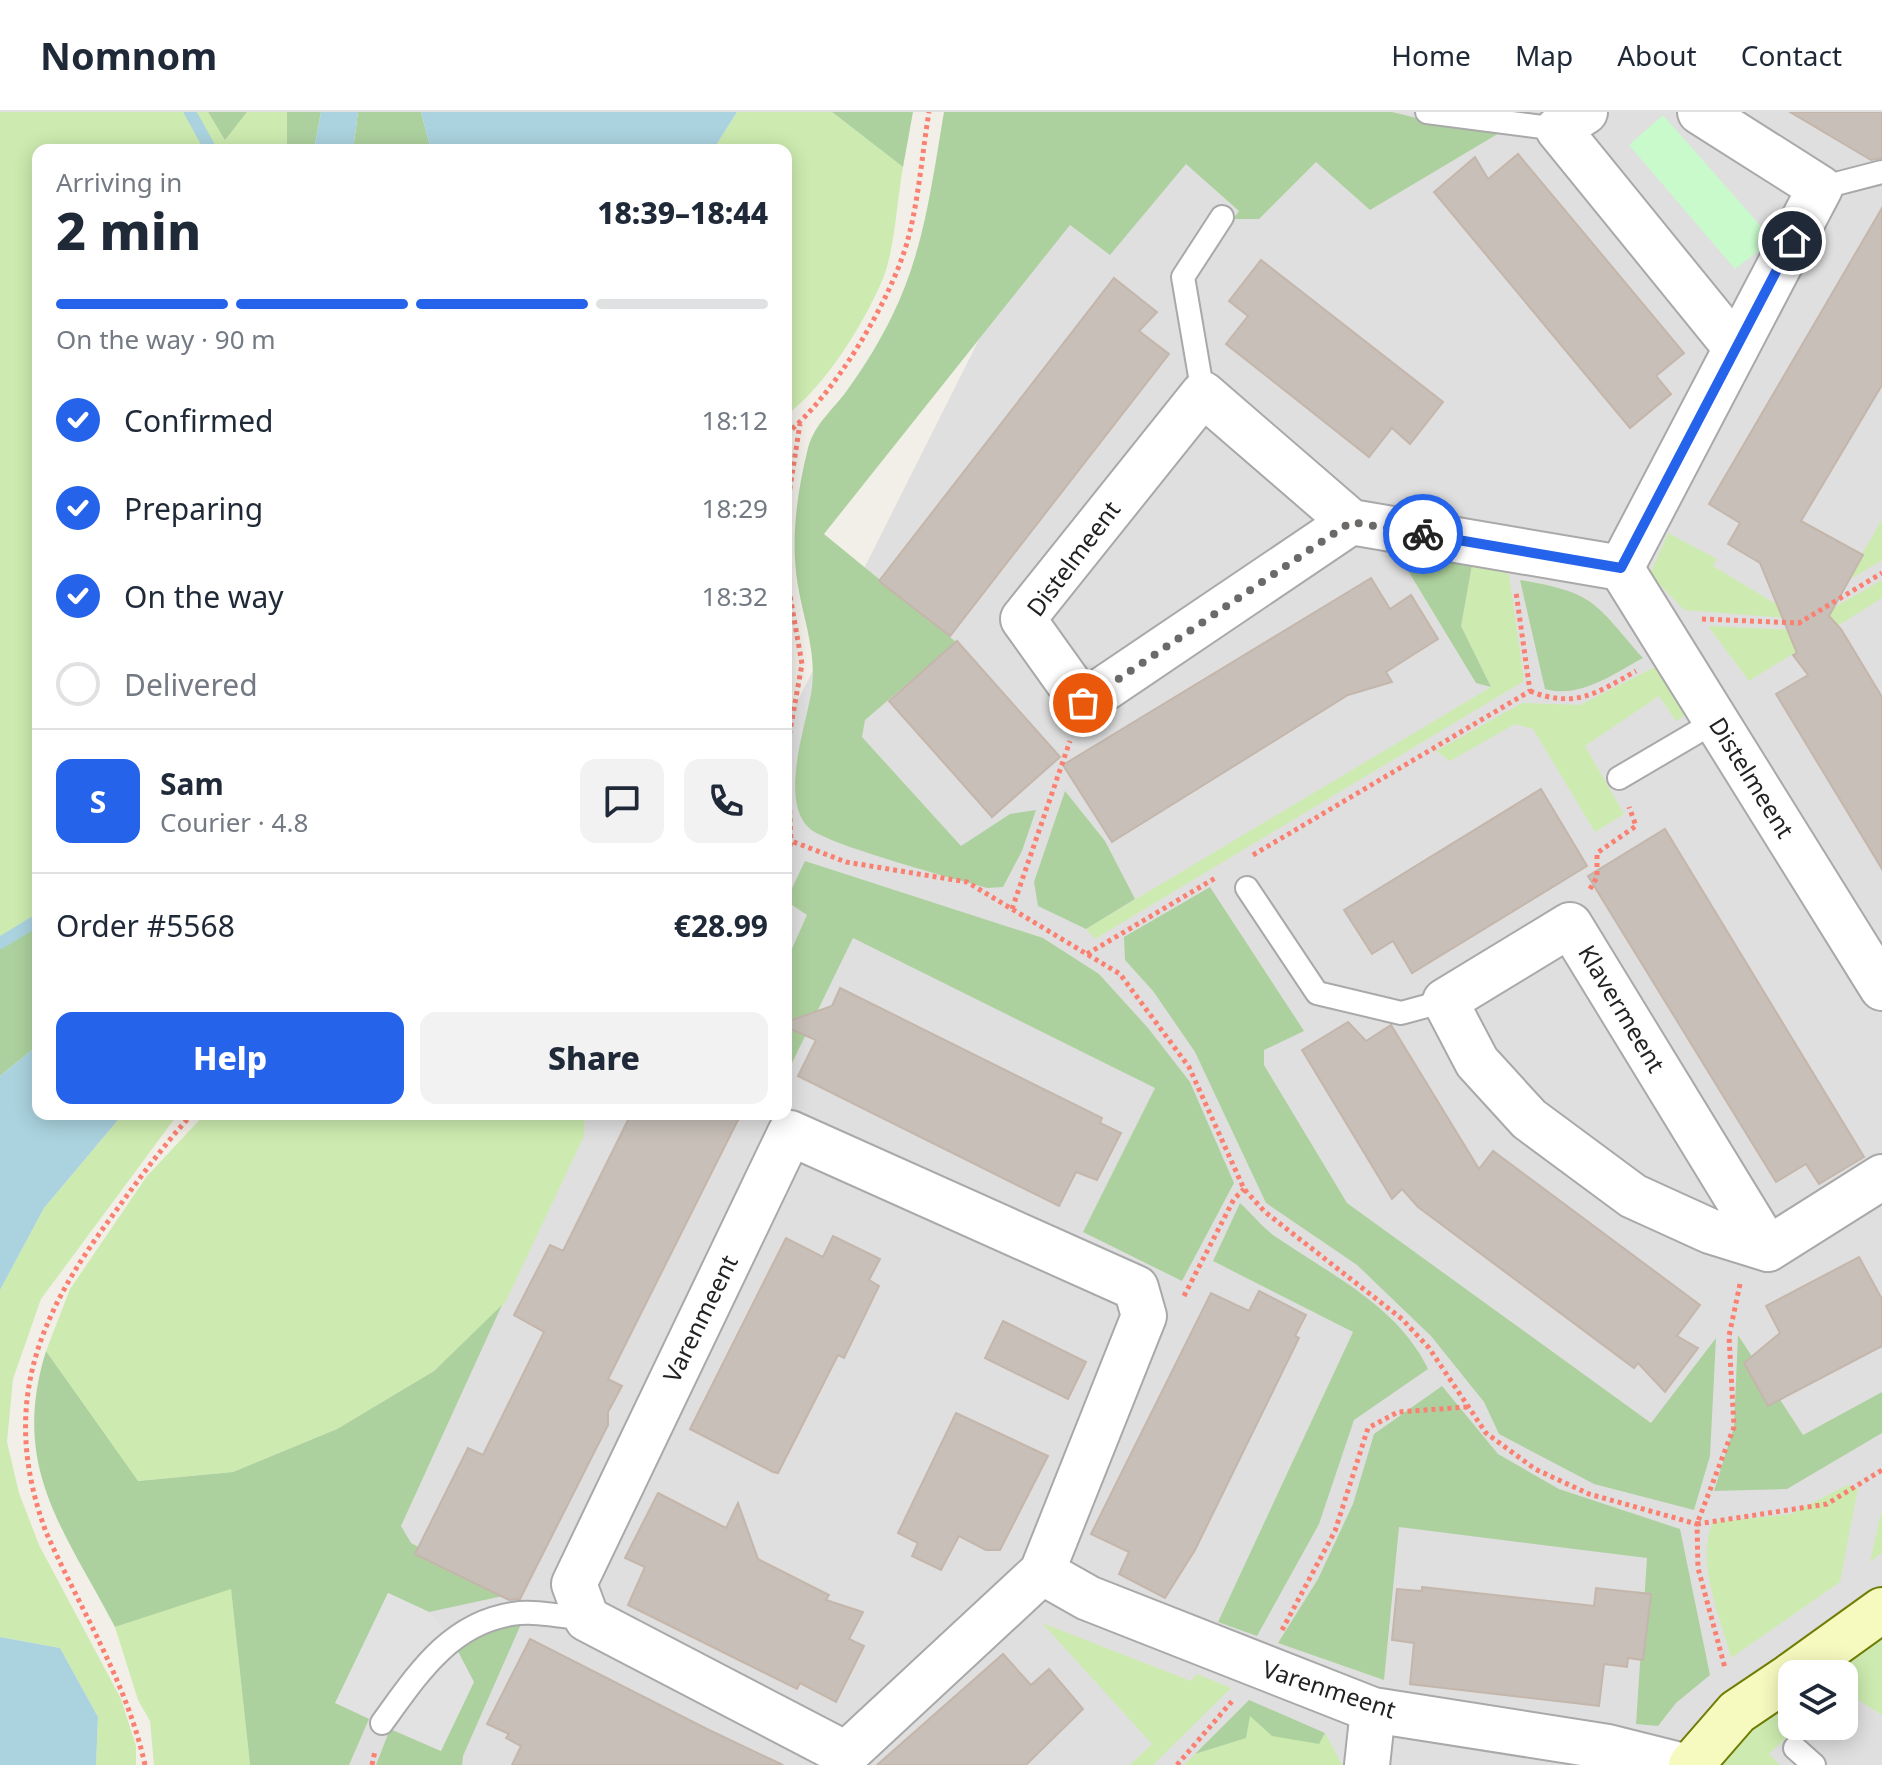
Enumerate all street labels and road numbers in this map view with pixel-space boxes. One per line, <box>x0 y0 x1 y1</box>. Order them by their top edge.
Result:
street label: Distelmeent <box>1019 493 1127 623</box>
street label: Distelmeent <box>1702 711 1803 844</box>
street label: Klavermeent <box>1571 938 1673 1078</box>
street label: Varenmeent <box>655 1249 745 1388</box>
street label: Varenmeent <box>1259 1652 1401 1726</box>

